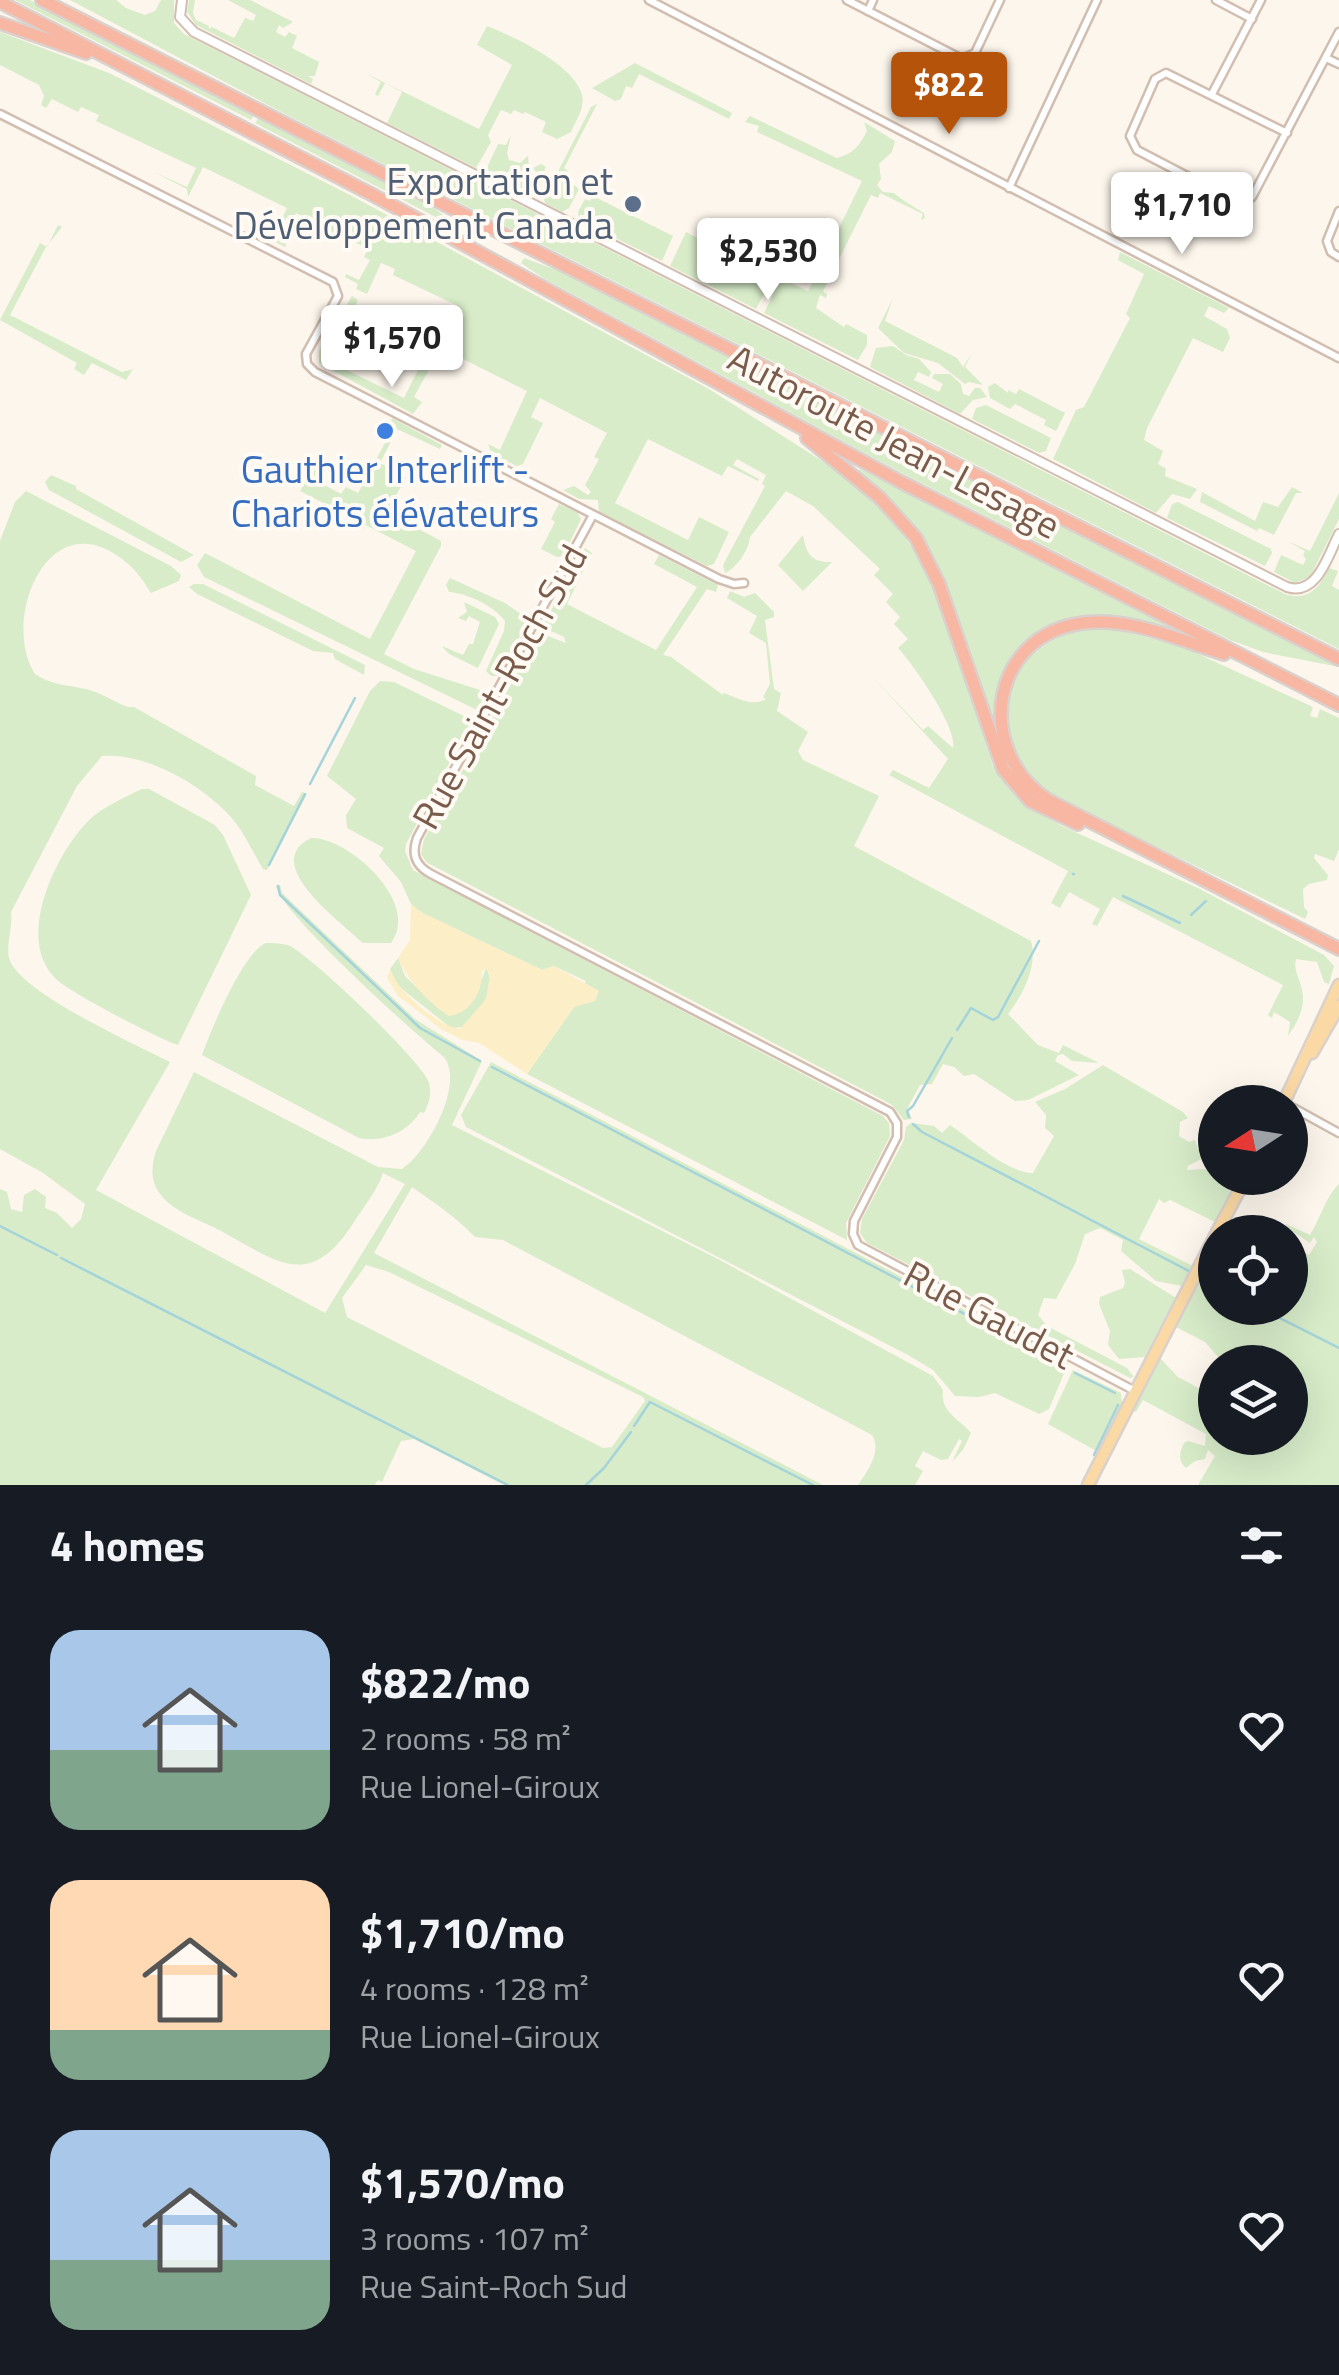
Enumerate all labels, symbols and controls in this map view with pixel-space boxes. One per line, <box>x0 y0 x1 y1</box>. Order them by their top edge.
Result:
pin: $822 <box>890 52 1008 137</box>
text: $822 <box>913 60 985 108</box>
place label: Exportation et Développement Canada <box>233 152 613 254</box>
pin: $1,710 <box>1101 172 1263 257</box>
text: $1,710 <box>1133 180 1231 228</box>
marker: Exportation et Développement Canada <box>622 193 644 215</box>
pin: $2,530 <box>687 218 849 303</box>
text: $2,530 <box>719 226 817 274</box>
pin: $1,570 <box>311 305 473 390</box>
text: $1,570 <box>343 313 441 361</box>
street label: Autoroute Jean-Lesage <box>718 329 1071 553</box>
marker: Gauthier Interlift - Chariots élévateurs <box>374 420 396 442</box>
place label: Gauthier Interlift - Chariots élévateurs <box>231 440 539 542</box>
street label: Rue Saint-Roch Sud <box>397 534 602 840</box>
north arrow <box>1198 1085 1308 1195</box>
map controls <box>1198 1085 1308 1455</box>
button: locate <box>1198 1215 1308 1325</box>
street label: Rue Gaudet <box>894 1245 1085 1383</box>
button: layers <box>1198 1345 1308 1455</box>
text: 4 homes <box>50 1513 205 1577</box>
icon: filters <box>1234 1518 1289 1573</box>
text: $822/mo <box>360 1650 530 1714</box>
icon: home <box>130 1670 250 1790</box>
icon: heart <box>1234 1703 1289 1758</box>
text: 2 rooms · 58 m² <box>360 1714 571 1762</box>
text: Rue Lionel-Giroux <box>360 1762 600 1810</box>
text: $1,710/mo <box>360 1900 565 1964</box>
icon: home <box>130 1920 250 2040</box>
icon: heart <box>1234 1953 1289 2008</box>
text: 4 rooms · 128 m² <box>360 1964 589 2012</box>
text: Rue Lionel-Giroux <box>360 2012 600 2060</box>
text: $1,570/mo <box>360 2150 565 2214</box>
icon: home <box>130 2170 250 2290</box>
icon: heart <box>1234 2203 1289 2258</box>
text: 3 rooms · 107 m² <box>360 2214 589 2262</box>
text: Rue Saint-Roch Sud <box>360 2262 628 2310</box>

